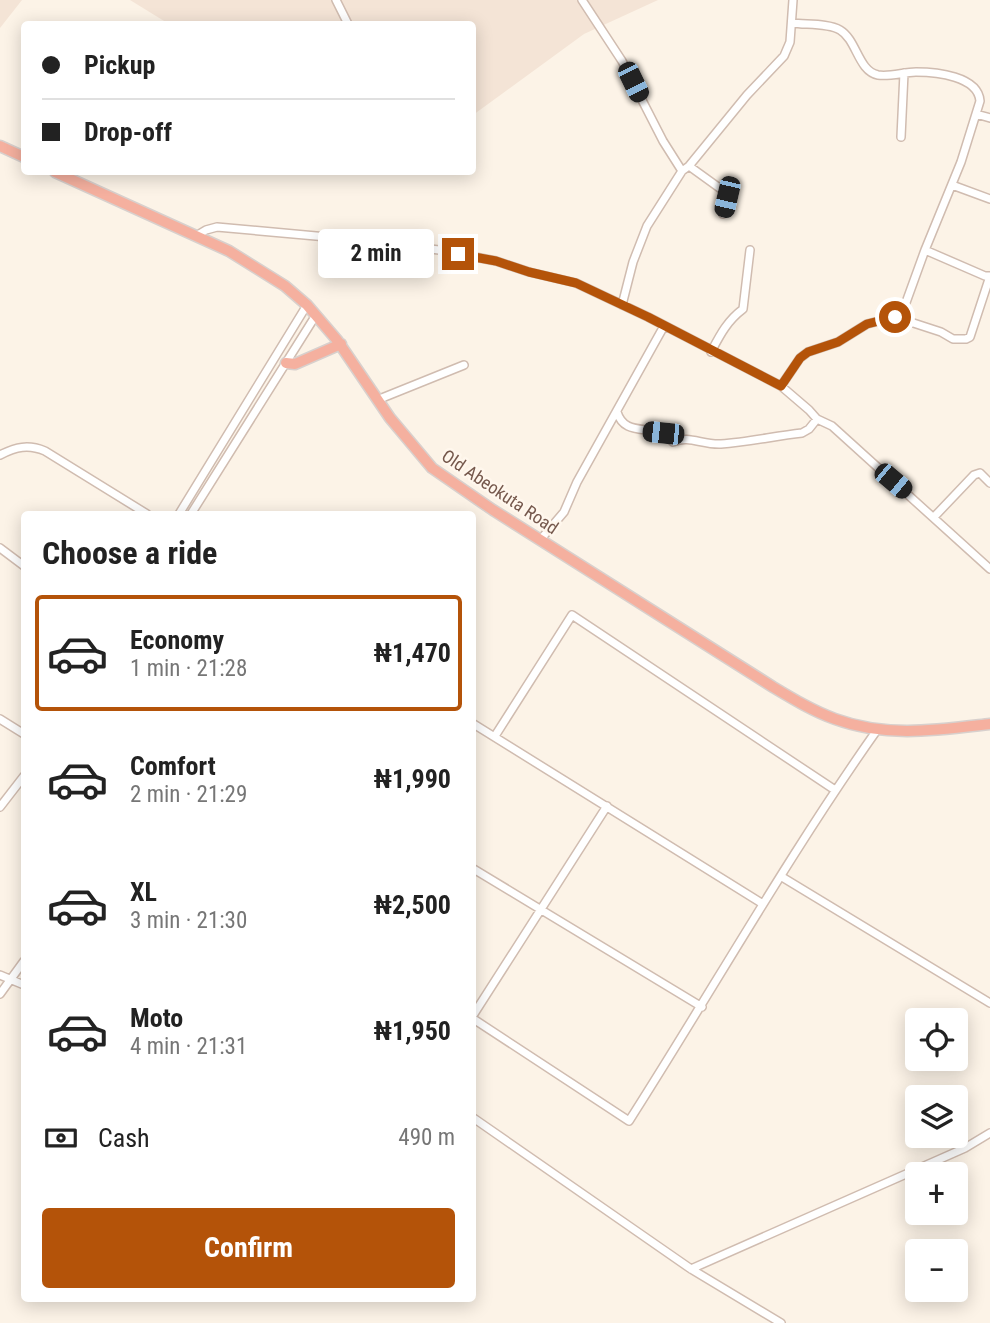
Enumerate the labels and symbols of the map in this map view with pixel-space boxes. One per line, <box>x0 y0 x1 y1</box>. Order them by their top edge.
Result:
car <box>615 59 652 105</box>
car <box>713 174 742 220</box>
callout: 2 min <box>318 230 434 278</box>
route end <box>442 238 474 270</box>
route start <box>879 301 911 333</box>
car <box>642 420 685 446</box>
street label: Old Abeokuta Road <box>438 445 562 538</box>
car <box>871 459 916 503</box>

